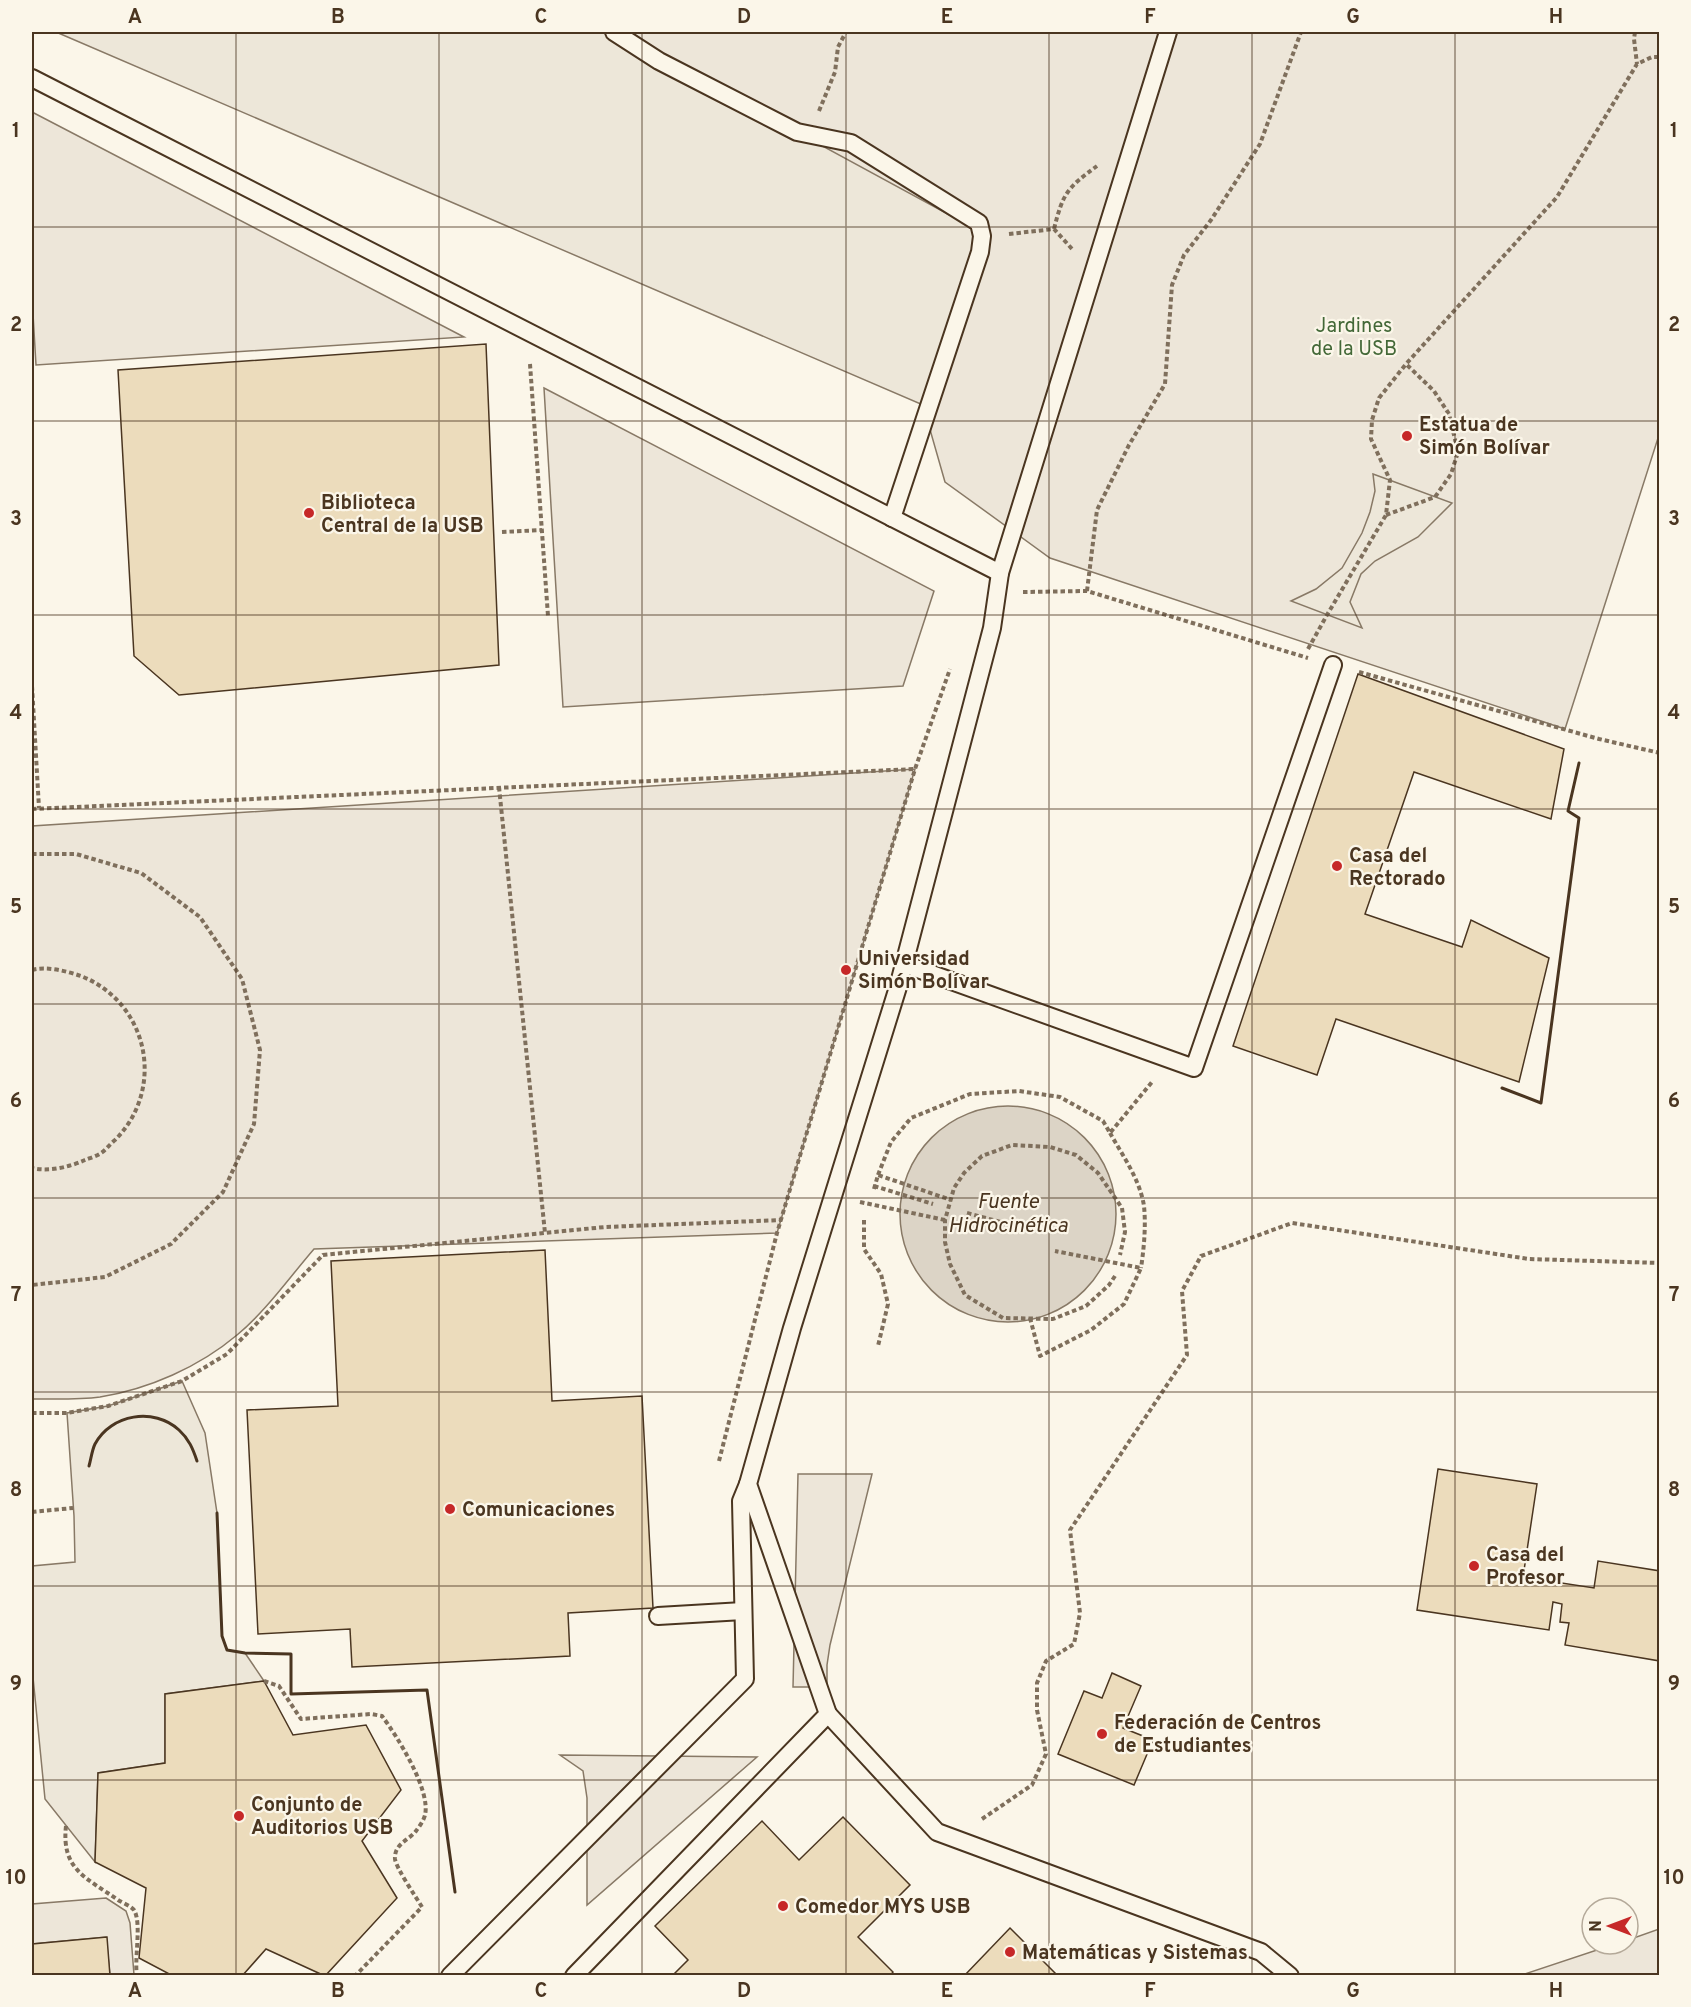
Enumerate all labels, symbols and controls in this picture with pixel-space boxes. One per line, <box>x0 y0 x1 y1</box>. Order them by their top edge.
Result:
text: A <box>128 5 142 31</box>
text: B <box>331 5 345 31</box>
text: C <box>535 5 547 31</box>
text: D <box>737 5 751 31</box>
text: E <box>941 5 953 31</box>
text: F <box>1144 5 1156 31</box>
text: G <box>1346 5 1360 31</box>
text: H <box>1549 5 1563 31</box>
text: 1 <box>12 119 20 145</box>
text: 1 <box>1670 119 1678 145</box>
text: 2 <box>10 313 22 339</box>
text: 2 <box>1668 313 1680 339</box>
park label: Jardines de la USB <box>1311 314 1397 363</box>
place label: Estatua de Simón Bolívar <box>1419 413 1550 462</box>
marker: Estatua de Simón Bolívar <box>1400 429 1414 443</box>
place label: Biblioteca Central de la USB <box>321 491 484 540</box>
marker: Biblioteca Central de la USB <box>302 506 316 520</box>
text: 3 <box>10 507 22 533</box>
text: 3 <box>1668 507 1680 533</box>
text: 4 <box>10 701 22 727</box>
text: 4 <box>1668 701 1680 727</box>
place label: Casa del Rectorado <box>1349 844 1446 893</box>
marker: Casa del Rectorado <box>1330 859 1344 873</box>
text: 5 <box>10 895 22 921</box>
text: 5 <box>1668 895 1680 921</box>
place label: Universidad Simón Bolívar <box>858 947 989 996</box>
marker: Universidad Simón Bolívar <box>839 963 853 977</box>
text: 6 <box>10 1089 22 1115</box>
text: 6 <box>1668 1089 1680 1115</box>
water label: Fuente Hidrocinética <box>948 1189 1068 1240</box>
text: 7 <box>11 1283 21 1309</box>
text: 7 <box>1669 1283 1679 1309</box>
text: 8 <box>10 1478 22 1504</box>
text: 8 <box>1668 1478 1680 1504</box>
place label: Comunicaciones <box>462 1498 615 1524</box>
marker: Comunicaciones <box>443 1502 457 1516</box>
place label: Casa del Profesor <box>1486 1543 1565 1592</box>
marker: Casa del Profesor <box>1467 1559 1481 1573</box>
text: 9 <box>10 1672 22 1698</box>
text: 9 <box>1668 1672 1680 1698</box>
place label: Federación de Centros de Estudiantes <box>1114 1711 1321 1760</box>
marker: Federación de Centros de Estudiantes <box>1095 1727 1109 1741</box>
place label: Conjunto de Auditorios USB <box>251 1793 393 1842</box>
marker: Conjunto de Auditorios USB <box>232 1809 246 1823</box>
text: 10 <box>5 1866 27 1892</box>
text: 10 <box>1663 1866 1685 1892</box>
place label: Comedor MYS USB <box>795 1895 971 1921</box>
north arrow <box>1580 1896 1640 1956</box>
marker: Comedor MYS USB <box>776 1899 790 1913</box>
text: N <box>1587 1920 1607 1932</box>
place label: Matemáticas y Sistemas <box>1022 1941 1248 1967</box>
marker: Matemáticas y Sistemas <box>1003 1945 1017 1959</box>
text: A <box>128 1979 142 2005</box>
text: B <box>331 1979 345 2005</box>
text: C <box>535 1979 547 2005</box>
text: D <box>737 1979 751 2005</box>
text: E <box>941 1979 953 2005</box>
text: F <box>1144 1979 1156 2005</box>
text: G <box>1346 1979 1360 2005</box>
text: H <box>1549 1979 1563 2005</box>

